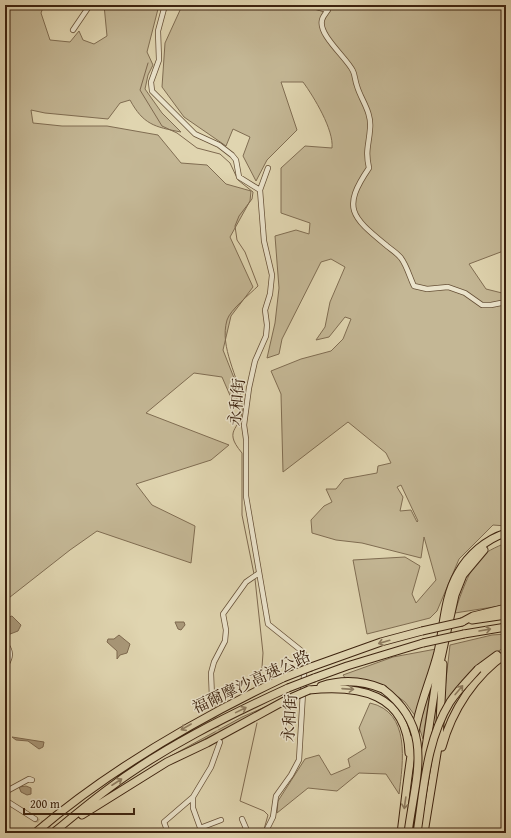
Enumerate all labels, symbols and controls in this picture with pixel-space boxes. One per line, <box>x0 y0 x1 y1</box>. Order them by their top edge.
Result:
street label: 永和街 <box>222 377 250 427</box>
one-way arrow <box>478 626 491 634</box>
one-way arrow <box>378 639 391 646</box>
street label: 福爾摩沙高速公路 <box>188 643 314 719</box>
one-way arrow <box>341 685 354 692</box>
one-way arrow <box>455 685 463 696</box>
street label: 永和街 <box>275 693 303 743</box>
one-way arrow <box>235 706 247 713</box>
one-way arrow <box>180 724 192 732</box>
one-way arrow <box>111 778 122 786</box>
scale bar <box>24 790 134 816</box>
text: 200 m <box>30 795 60 812</box>
one-way arrow <box>401 796 409 809</box>

